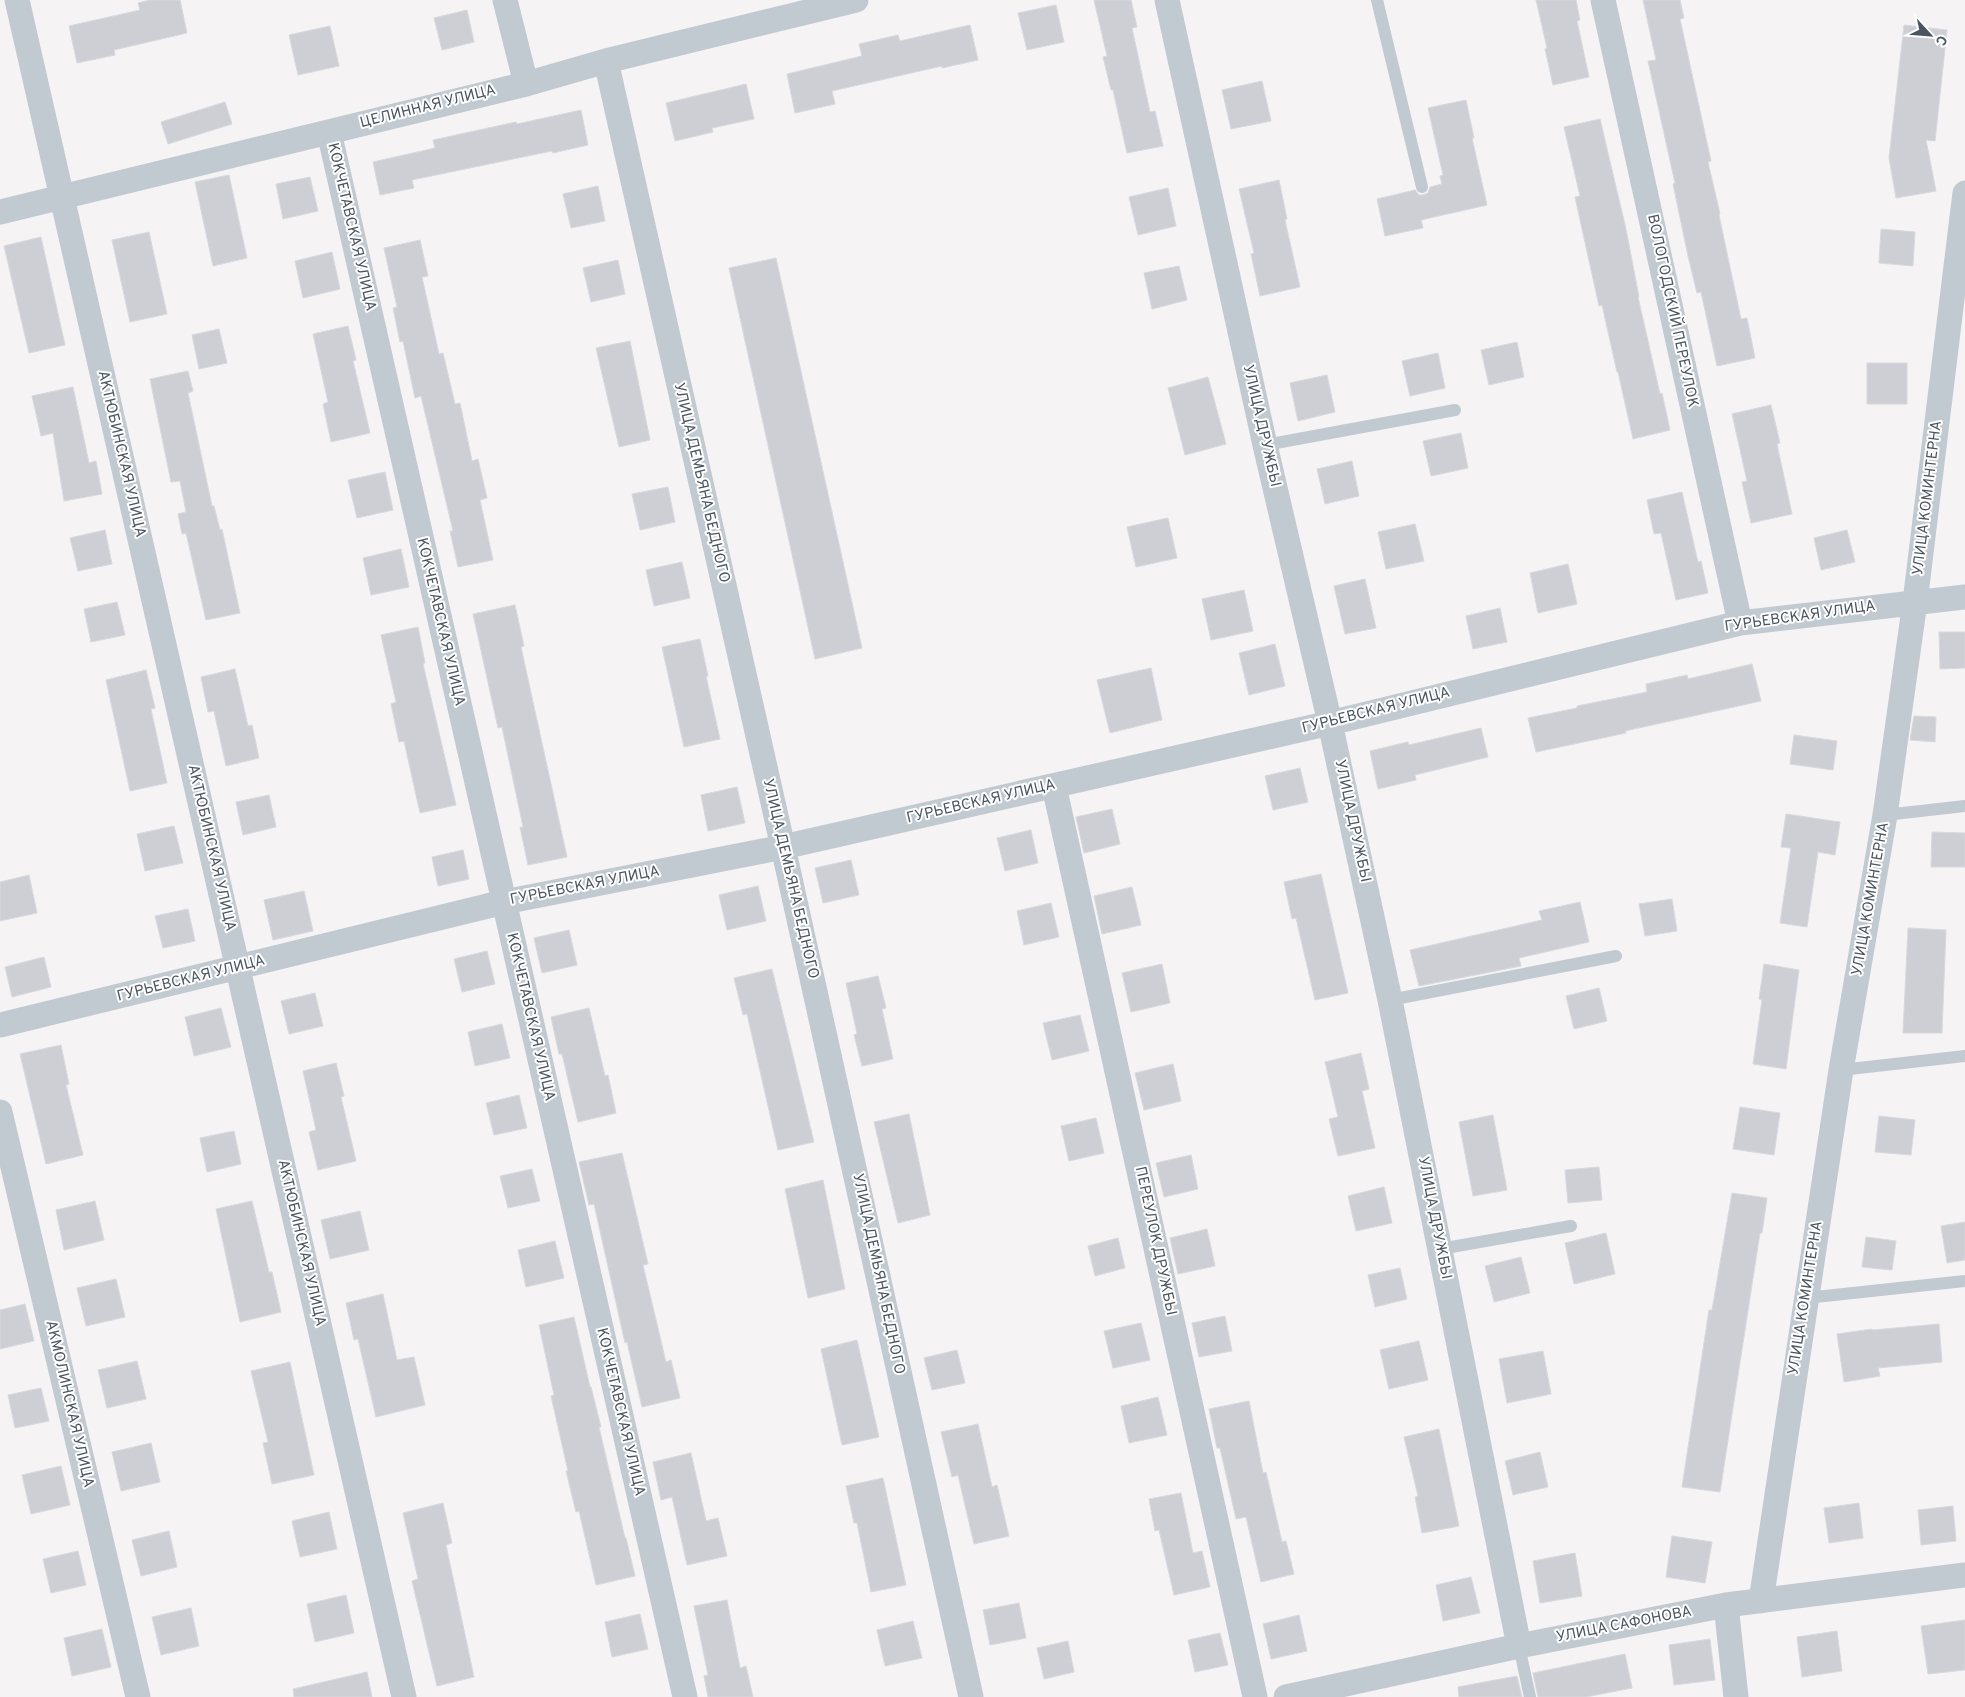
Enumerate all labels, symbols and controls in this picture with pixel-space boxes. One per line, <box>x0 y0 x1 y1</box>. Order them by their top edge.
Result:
north arrow <box>1905 10 1955 60</box>
text: С <box>1931 32 1950 48</box>
street label: ЦЕЛИННАЯ УЛИЦА <box>358 81 498 133</box>
street label: КОКЧЕТАВСКАЯ УЛИЦА <box>322 141 380 313</box>
street label: ВОЛОГОДСКИЙ ПЕРЕУЛОК <box>1642 212 1704 410</box>
street label: УЛИЦА ДРУЖБЫ <box>1238 363 1284 489</box>
street label: АКТЮБИНСКАЯ УЛИЦА <box>93 369 149 539</box>
street label: УЛИЦА ДЕМЬЯНА БЕДНОГО <box>669 381 733 585</box>
street label: УЛИЦА КОМИНТЕРНА <box>1909 419 1947 577</box>
street label: КОКЧЕТАВСКАЯ УЛИЦА <box>411 536 469 708</box>
street label: ГУРЬЕВСКАЯ УЛИЦА <box>1723 597 1877 637</box>
street label: ГУРЬЕВСКАЯ УЛИЦА <box>1300 683 1452 739</box>
street label: УЛИЦА ДРУЖБЫ <box>1330 758 1374 884</box>
street label: АКТЮБИНСКАЯ УЛИЦА <box>183 763 239 933</box>
street label: ГУРЬЕВСКАЯ УЛИЦА <box>905 776 1057 828</box>
street label: УЛИЦА ДЕМЬЯНА БЕДНОГО <box>758 777 822 981</box>
street label: УЛИЦА КОМИНТЕРНА <box>1848 821 1894 977</box>
street label: ГУРЬЕВСКАЯ УЛИЦА <box>509 862 661 910</box>
street label: КОКЧЕТАВСКАЯ УЛИЦА <box>501 931 559 1103</box>
street label: ГУРЬЕВСКАЯ УЛИЦА <box>115 951 267 1007</box>
street label: УЛИЦА ДРУЖБЫ <box>1413 1155 1455 1281</box>
street label: АКТЮБИНСКАЯ УЛИЦА <box>273 1158 329 1328</box>
street label: ПЕРЕУЛОК ДРУЖБЫ <box>1130 1165 1180 1317</box>
street label: УЛИЦА ДЕМЬЯНА БЕДНОГО <box>847 1172 909 1376</box>
street label: УЛИЦА КОМИНТЕРНА <box>1784 1220 1828 1376</box>
street label: АКМОЛИНСКАЯ УЛИЦА <box>41 1319 97 1489</box>
street label: КОКЧЕТАВСКАЯ УЛИЦА <box>591 1326 649 1498</box>
street label: УЛИЦА САФОНОВА <box>1555 1603 1693 1647</box>

